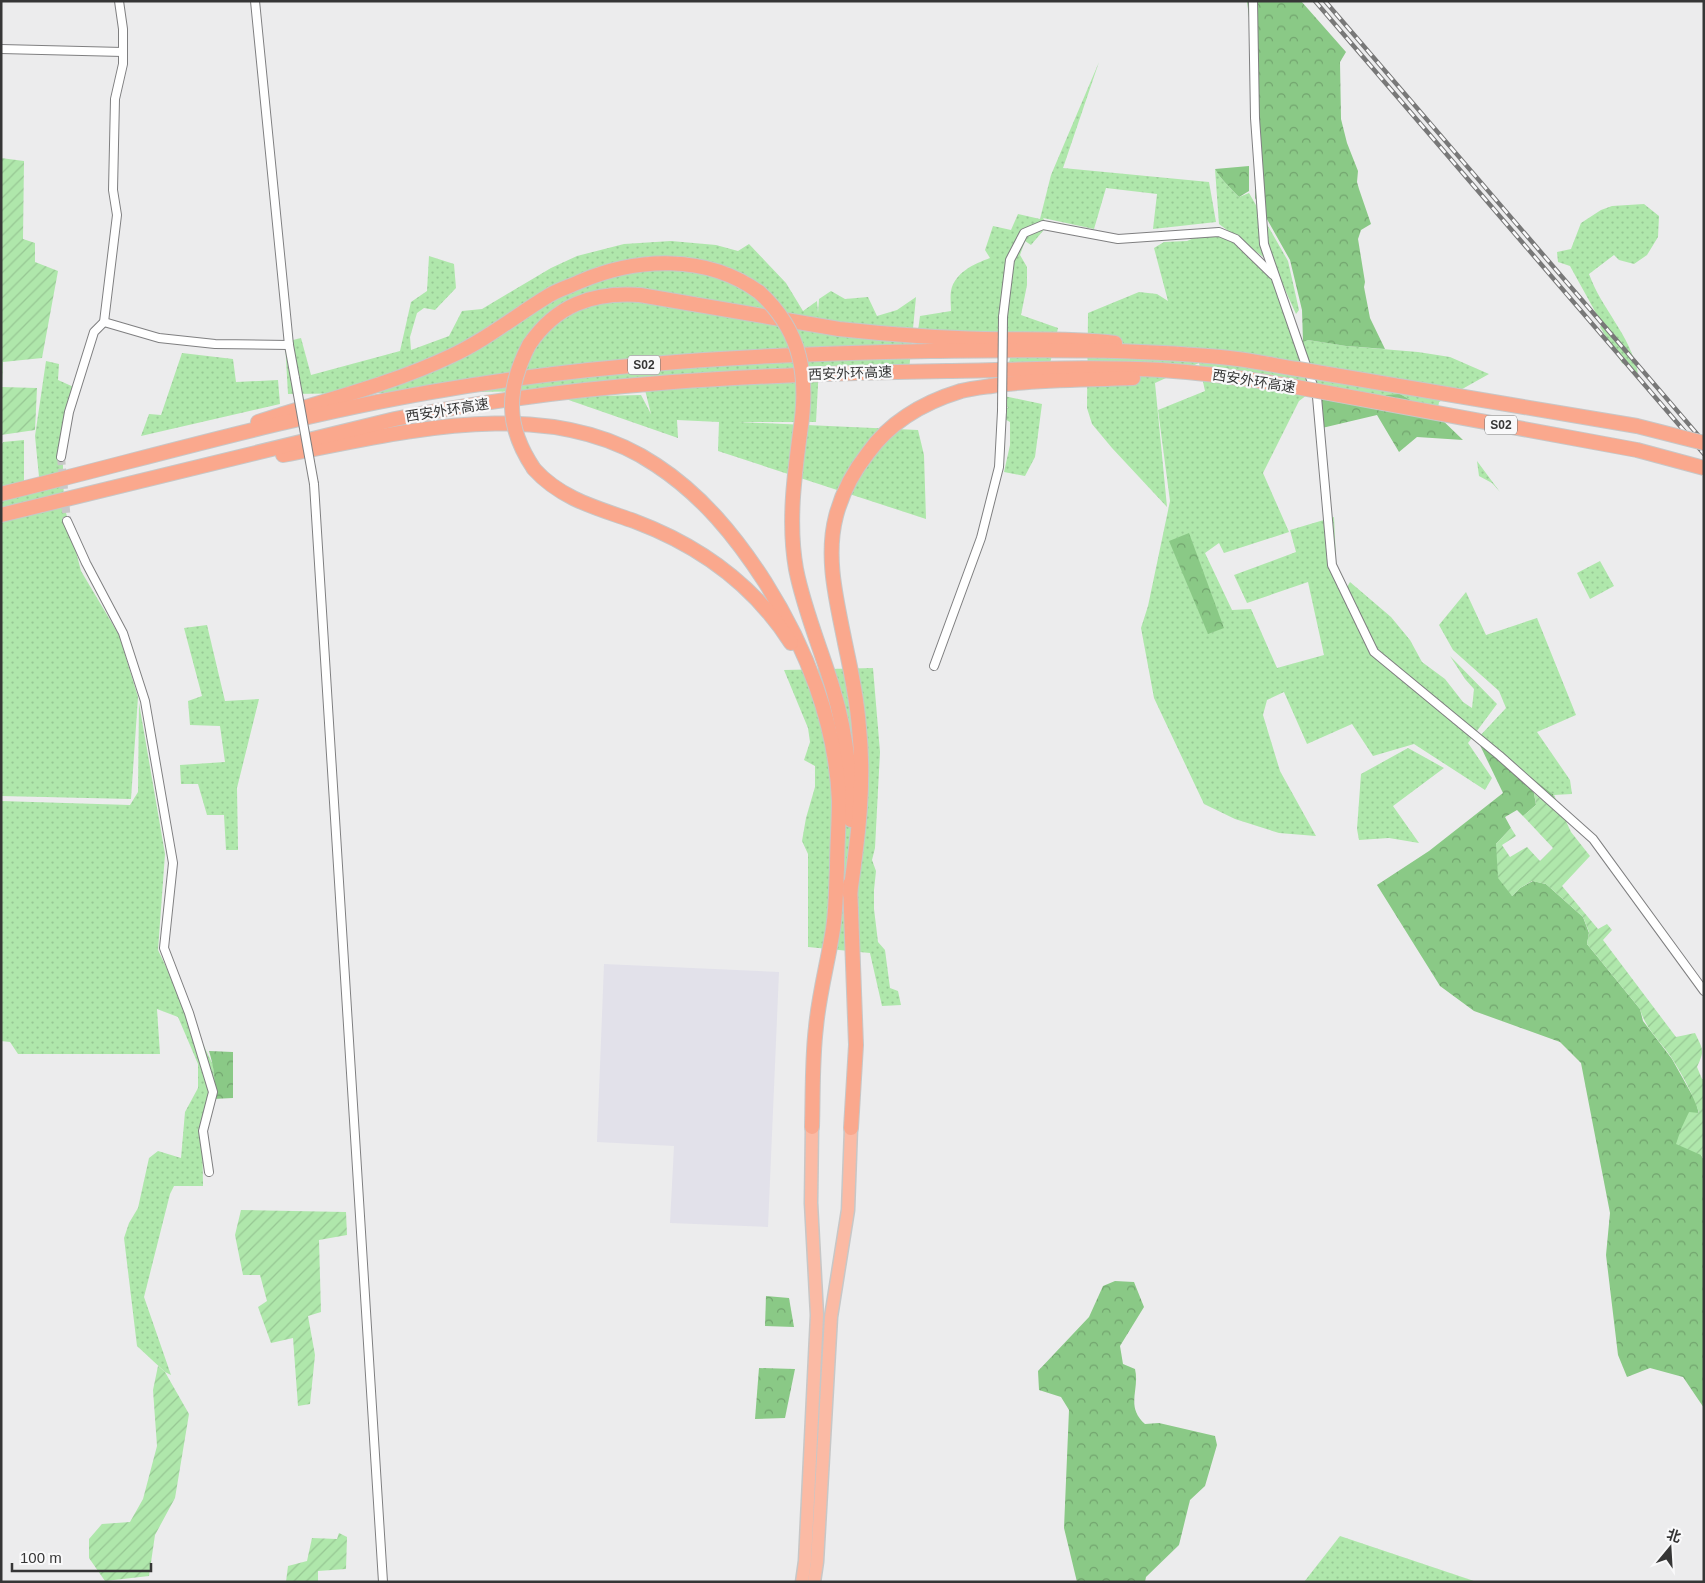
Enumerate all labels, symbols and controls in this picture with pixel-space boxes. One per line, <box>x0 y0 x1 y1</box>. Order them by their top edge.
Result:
road number: S02 <box>628 356 660 374</box>
street label: 西安外环高速 <box>808 364 892 382</box>
street label: 西安外环高速 <box>1211 367 1297 395</box>
street label: 西安外环高速 <box>404 396 490 424</box>
road number: S02 <box>1485 416 1517 434</box>
north arrow <box>1645 1523 1695 1573</box>
text: 北 <box>1665 1526 1683 1545</box>
scale bar <box>12 1540 151 1572</box>
text: 100 m <box>20 1549 62 1566</box>

